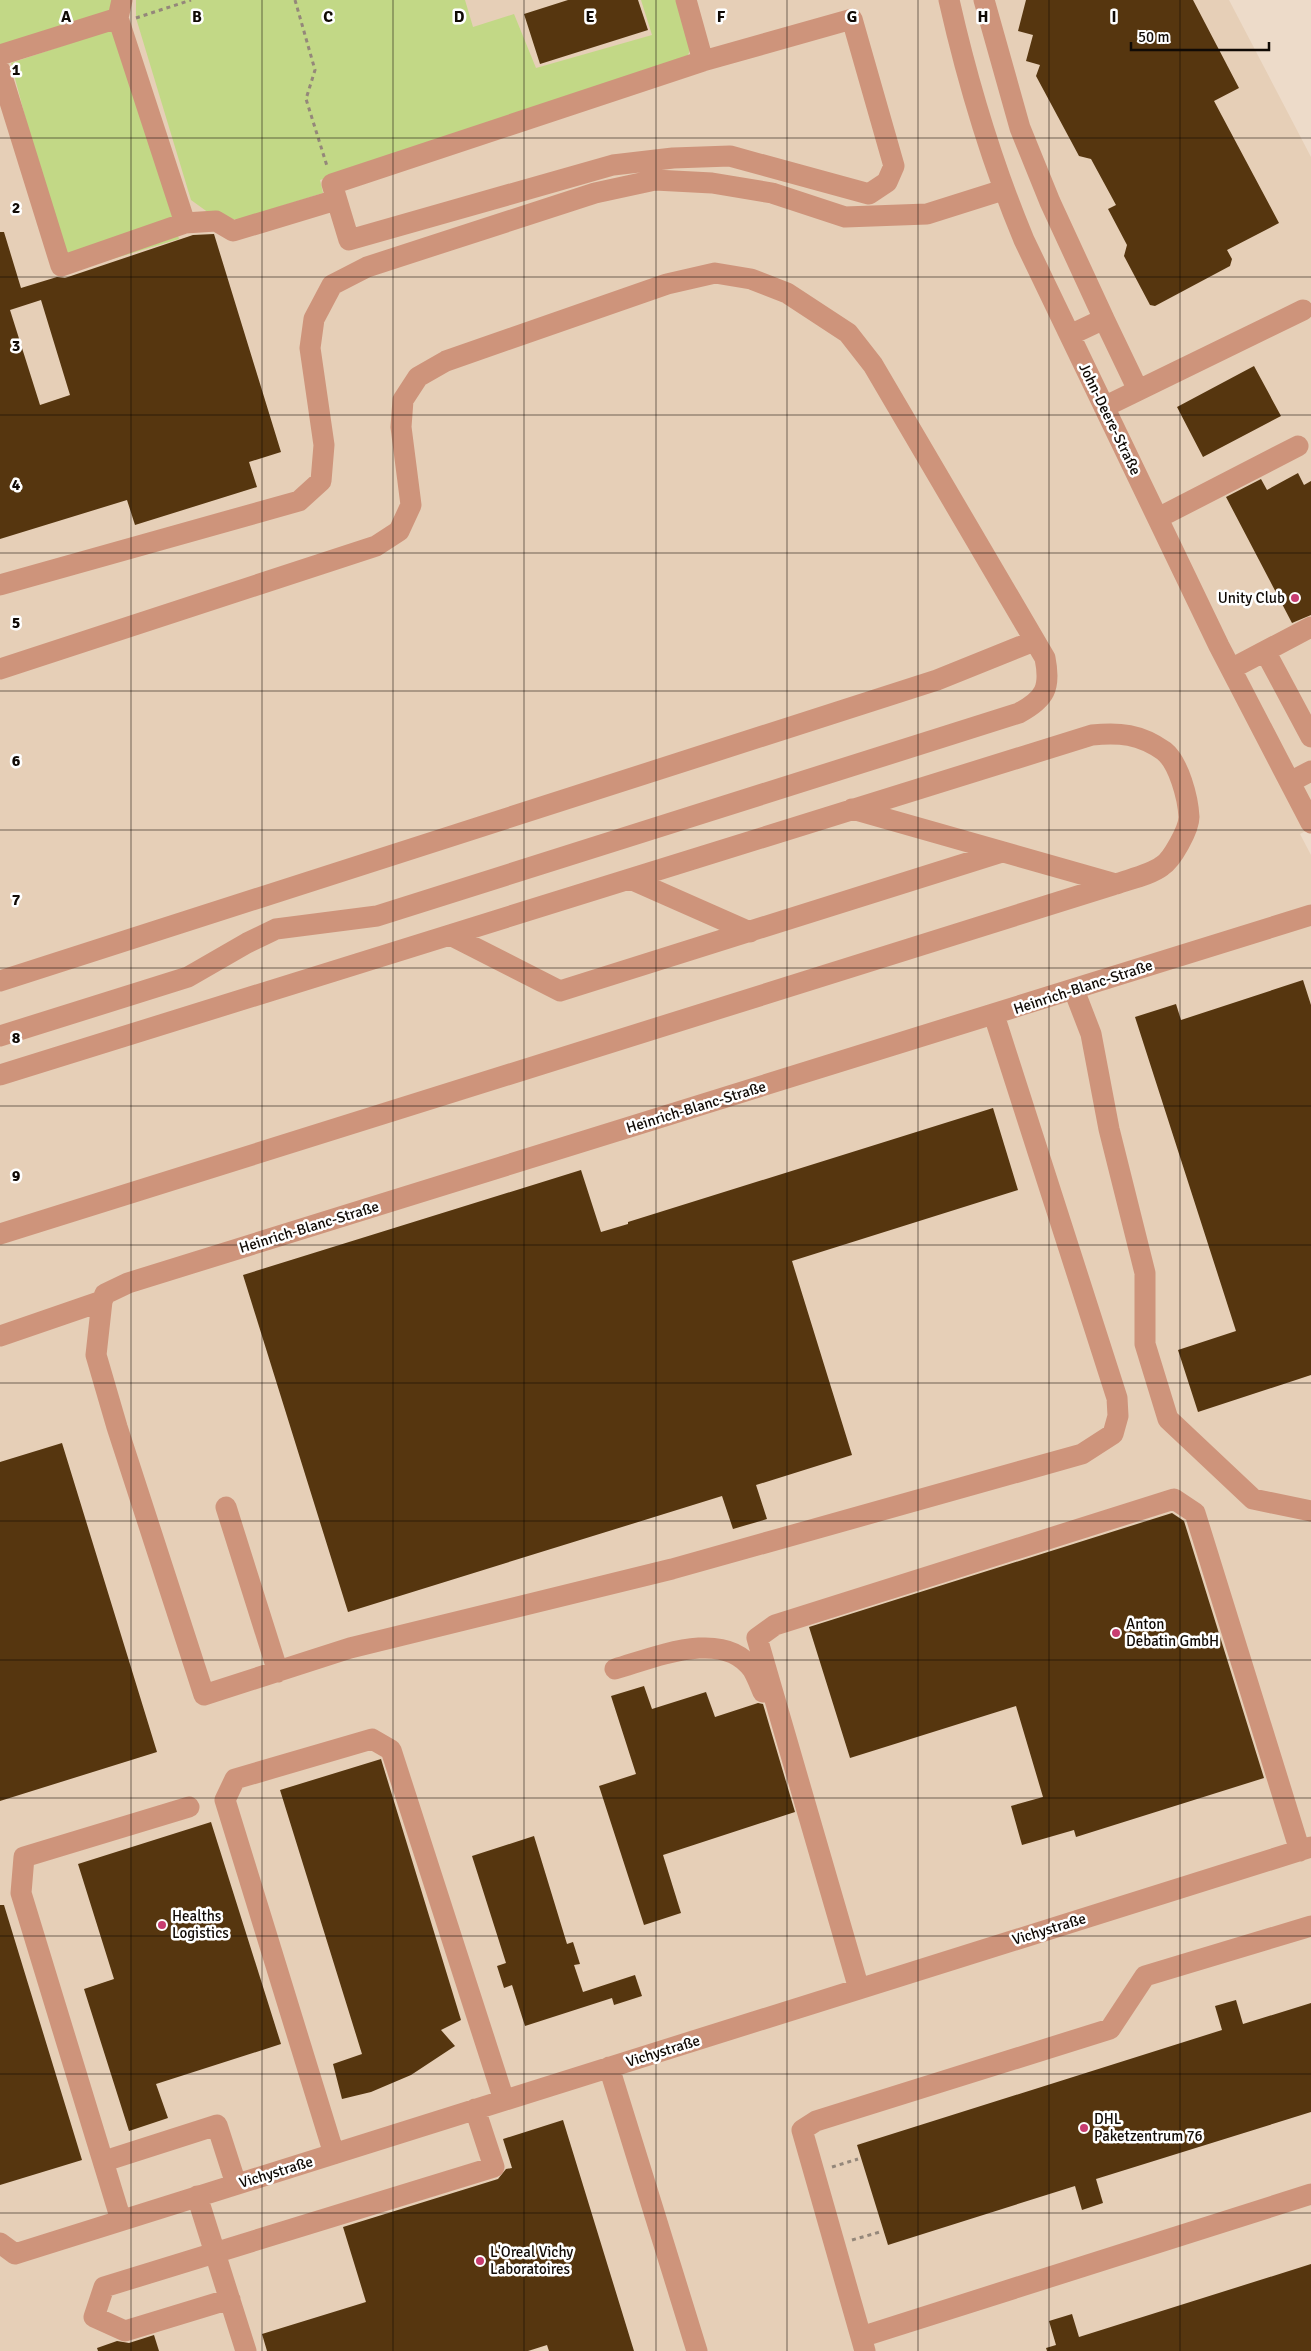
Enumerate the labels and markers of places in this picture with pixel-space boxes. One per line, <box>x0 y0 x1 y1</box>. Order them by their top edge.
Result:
place label: Unity Club <box>1218 589 1285 607</box>
marker: Unity Club <box>1289 592 1301 604</box>
place label: Anton Debatin GmbH <box>1126 1615 1219 1650</box>
marker: Anton Debatin GmbH <box>1110 1627 1122 1639</box>
place label: Healths Logistics <box>172 1907 229 1942</box>
marker: Healths Logistics <box>156 1919 168 1931</box>
place label: DHL Paketzentrum 76 <box>1094 2110 1203 2145</box>
marker: DHL Paketzentrum 76 <box>1078 2122 1090 2134</box>
place label: L'Oreal Vichy Laboratoires <box>490 2243 573 2278</box>
marker: L'Oreal Vichy Laboratoires <box>474 2255 486 2267</box>

